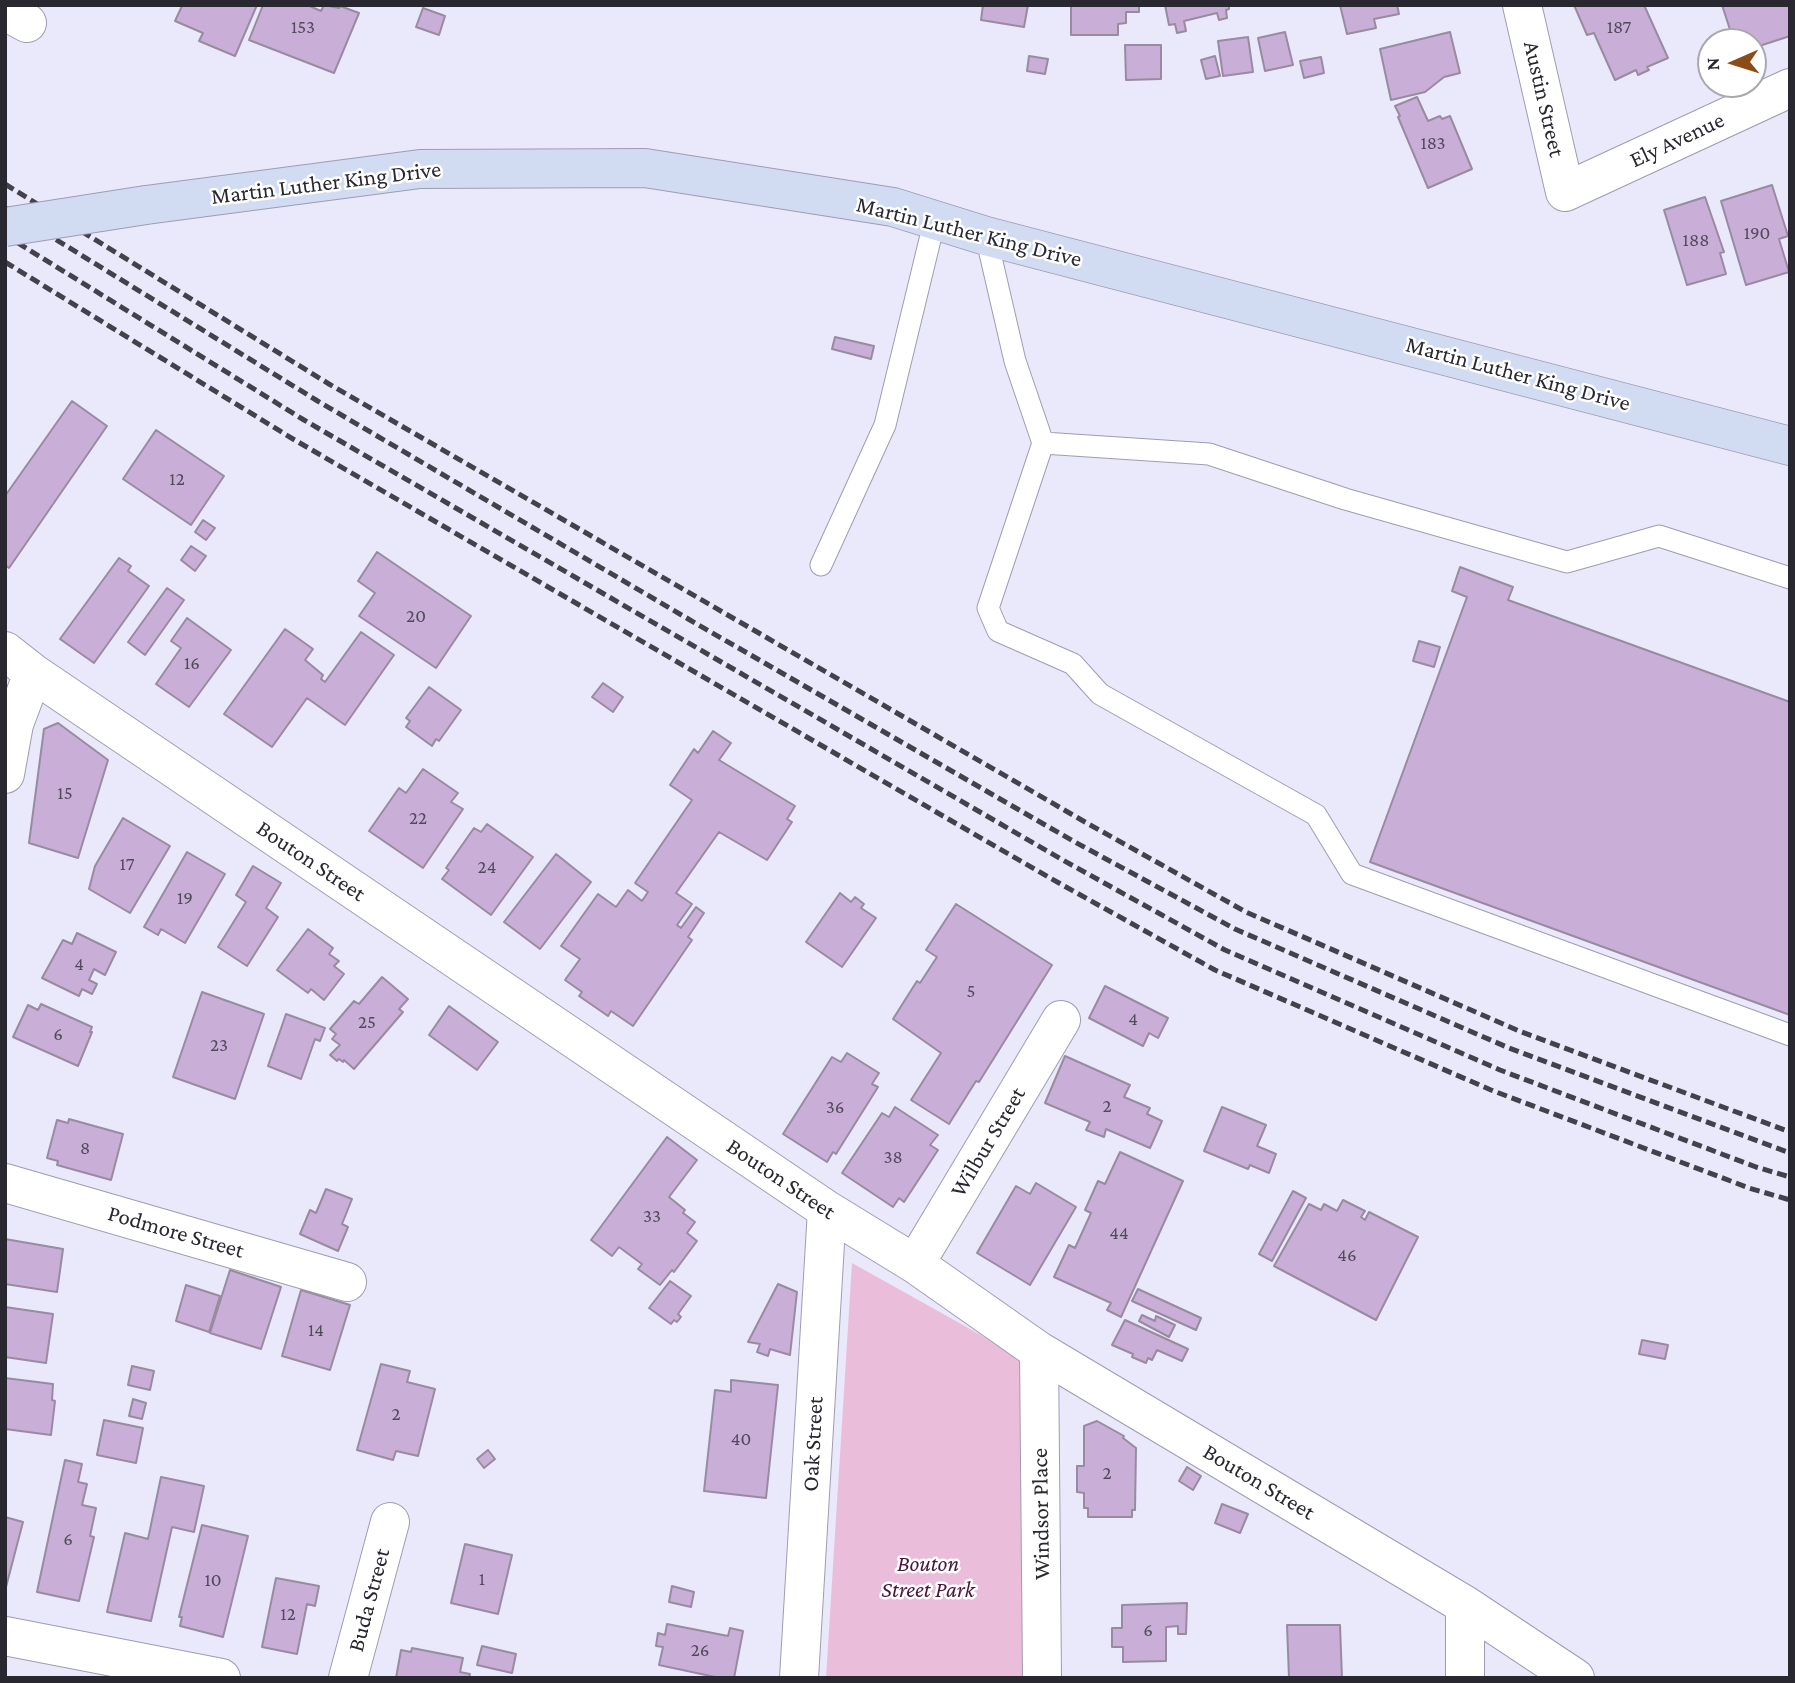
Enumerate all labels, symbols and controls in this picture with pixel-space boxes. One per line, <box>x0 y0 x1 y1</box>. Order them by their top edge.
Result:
house number: 153 <box>291 16 315 38</box>
house number: 187 <box>1607 16 1631 38</box>
north arrow <box>1697 28 1767 98</box>
street label: Austin Street <box>1517 38 1571 160</box>
text: N <box>1702 57 1723 71</box>
street label: Ely Avenue <box>1625 106 1729 174</box>
house number: 183 <box>1420 132 1446 154</box>
street label: Martin Luther King Drive <box>210 155 442 211</box>
street label: Martin Luther King Drive <box>853 191 1085 273</box>
house number: 190 <box>1744 222 1770 244</box>
house number: 188 <box>1683 229 1709 251</box>
street label: Martin Luther King Drive <box>1403 331 1633 417</box>
house number: 12 <box>169 468 185 490</box>
house number: 20 <box>406 605 426 627</box>
house number: 16 <box>184 652 200 674</box>
house number: 15 <box>57 782 73 804</box>
house number: 22 <box>409 807 427 829</box>
street label: Bouton Street <box>251 814 371 908</box>
house number: 17 <box>119 853 135 875</box>
house number: 24 <box>478 856 496 878</box>
house number: 19 <box>177 887 193 909</box>
house number: 4 <box>74 953 84 975</box>
house number: 5 <box>967 980 975 1002</box>
house number: 4 <box>1128 1008 1138 1030</box>
house number: 25 <box>358 1011 376 1033</box>
house number: 6 <box>53 1023 63 1045</box>
house number: 23 <box>210 1034 228 1056</box>
street label: Wilbur Street <box>944 1082 1032 1202</box>
house number: 2 <box>1102 1095 1112 1117</box>
house number: 36 <box>826 1096 844 1118</box>
street label: Bouton Street <box>721 1132 841 1226</box>
house number: 8 <box>80 1137 90 1159</box>
house number: 38 <box>883 1146 903 1168</box>
street label: Podmore Street <box>105 1199 247 1265</box>
house number: 33 <box>643 1205 661 1227</box>
house number: 44 <box>1109 1222 1129 1244</box>
house number: 46 <box>1337 1244 1357 1266</box>
house number: 14 <box>308 1319 324 1341</box>
street label: Oak Street <box>797 1396 829 1492</box>
house number: 2 <box>391 1403 401 1425</box>
house number: 40 <box>731 1428 751 1450</box>
street label: Bouton Street <box>1198 1438 1320 1526</box>
street label: Windsor Place <box>1026 1448 1056 1580</box>
house number: 2 <box>1102 1462 1112 1484</box>
house number: 6 <box>63 1528 73 1550</box>
street label: Buda Street <box>342 1545 396 1655</box>
park label: Bouton Street Park <box>881 1550 975 1604</box>
house number: 1 <box>479 1568 485 1590</box>
house number: 10 <box>204 1569 222 1591</box>
house number: 12 <box>280 1603 296 1625</box>
house number: 6 <box>1143 1619 1153 1641</box>
house number: 26 <box>691 1639 709 1661</box>

